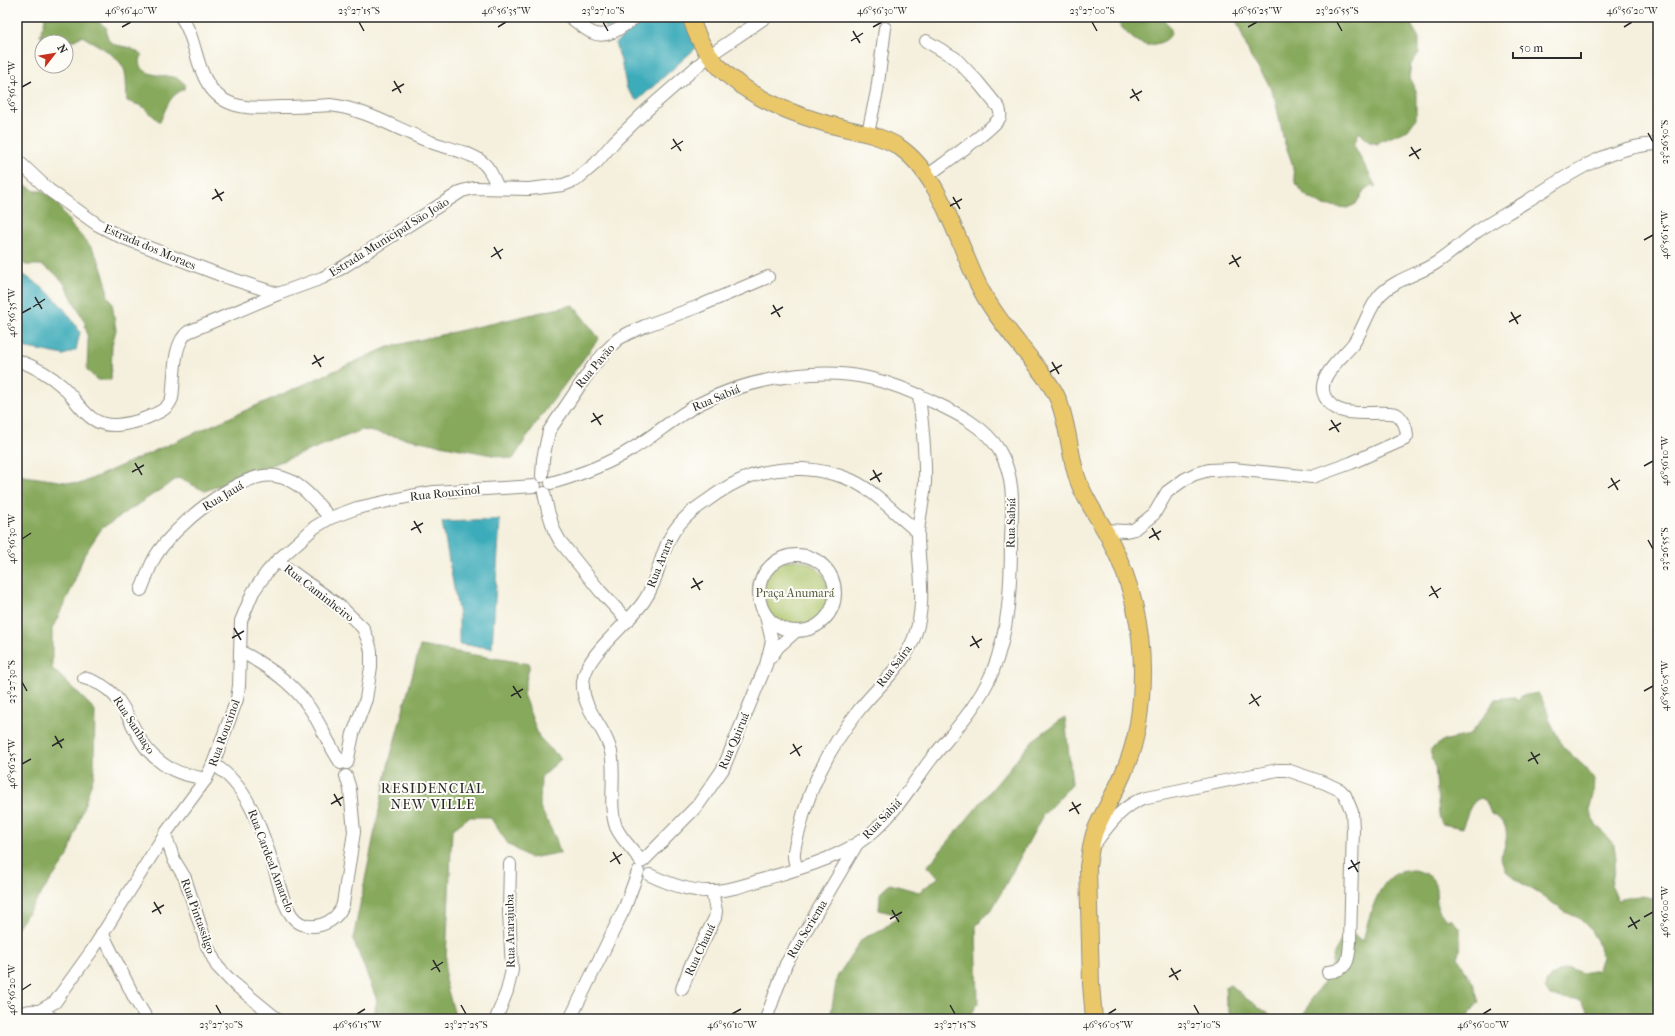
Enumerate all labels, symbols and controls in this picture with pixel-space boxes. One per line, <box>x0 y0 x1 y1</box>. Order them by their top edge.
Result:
text: 46°56'40"W <box>105 5 158 17</box>
text: 23°27'15"S <box>338 5 380 17</box>
text: 46°56'35"W <box>482 5 532 17</box>
text: 23°27'10"S <box>581 5 625 17</box>
text: 46°56'30"W <box>857 5 908 17</box>
text: 23°27'00"S <box>1069 5 1115 17</box>
text: 46°56'25"W <box>1232 5 1283 17</box>
text: 23°26'55"S <box>1315 5 1359 17</box>
text: 46°56'20"W <box>1606 5 1659 17</box>
north arrow <box>34 34 74 74</box>
scale bar <box>1513 34 1581 60</box>
text: 50 m <box>1519 41 1543 55</box>
text: N <box>54 42 70 57</box>
text: 46°56'40"W <box>6 60 18 113</box>
text: 23°26'50"S <box>1659 120 1671 164</box>
street label: Estrada Municipal São João <box>327 194 451 280</box>
text: 46°56'15"W <box>1659 210 1671 259</box>
street label: Estrada dos Moraes <box>102 221 199 273</box>
text: 46°56'35"W <box>6 287 18 337</box>
street label: Rua Pavão <box>572 341 618 391</box>
street label: Rua Sabiá <box>690 382 742 414</box>
text: 46°56'10"W <box>1659 435 1671 486</box>
street label: Rua Jauá <box>200 478 247 514</box>
street label: Rua Rouxinol <box>409 482 482 504</box>
street label: Rua Sabiá <box>1004 497 1018 548</box>
text: 46°56'30"W <box>6 513 18 564</box>
text: 23°26'55"S <box>1659 527 1671 571</box>
street label: Rua Arara <box>644 536 676 590</box>
street label: Rua Caminheiro <box>281 561 357 625</box>
park label: Praça Anumará <box>756 586 835 601</box>
street label: Rua Saíra <box>874 642 915 690</box>
text: 23°27'30"S <box>6 660 18 704</box>
text: 46°56'05"W <box>1659 660 1671 711</box>
street label: Rua Sanhaço <box>109 694 158 757</box>
street label: Rua Rouxinol <box>205 697 243 769</box>
street label: Rua Quiruá <box>716 710 752 772</box>
text: 46°56'25"W <box>6 738 18 789</box>
district label: RESIDENCIAL NEW VILLE <box>381 780 485 813</box>
street label: Rua Sabiá <box>859 796 905 842</box>
street label: Rua Cardeal Amarelo <box>245 807 297 915</box>
street label: Rua Pintassilgo <box>178 876 218 956</box>
text: 46°56'00"W <box>1659 885 1671 938</box>
street label: Rua Ararajuba <box>502 893 518 968</box>
street label: Rua Seriema <box>784 897 830 961</box>
street label: Rua Chauá <box>682 921 718 978</box>
text: 46°56'20"W <box>6 963 18 1016</box>
text: 23°27'30"S <box>199 1019 243 1031</box>
text: 46°56'15"W <box>333 1019 382 1031</box>
text: 23°27'25"S <box>444 1019 488 1031</box>
text: 46°56'10"W <box>707 1019 758 1031</box>
text: 23°27'15"S <box>934 1019 976 1031</box>
text: 46°56'05"W <box>1083 1019 1134 1031</box>
text: 23°27'10"S <box>1177 1019 1221 1031</box>
text: 46°56'00"W <box>1457 1019 1510 1031</box>

